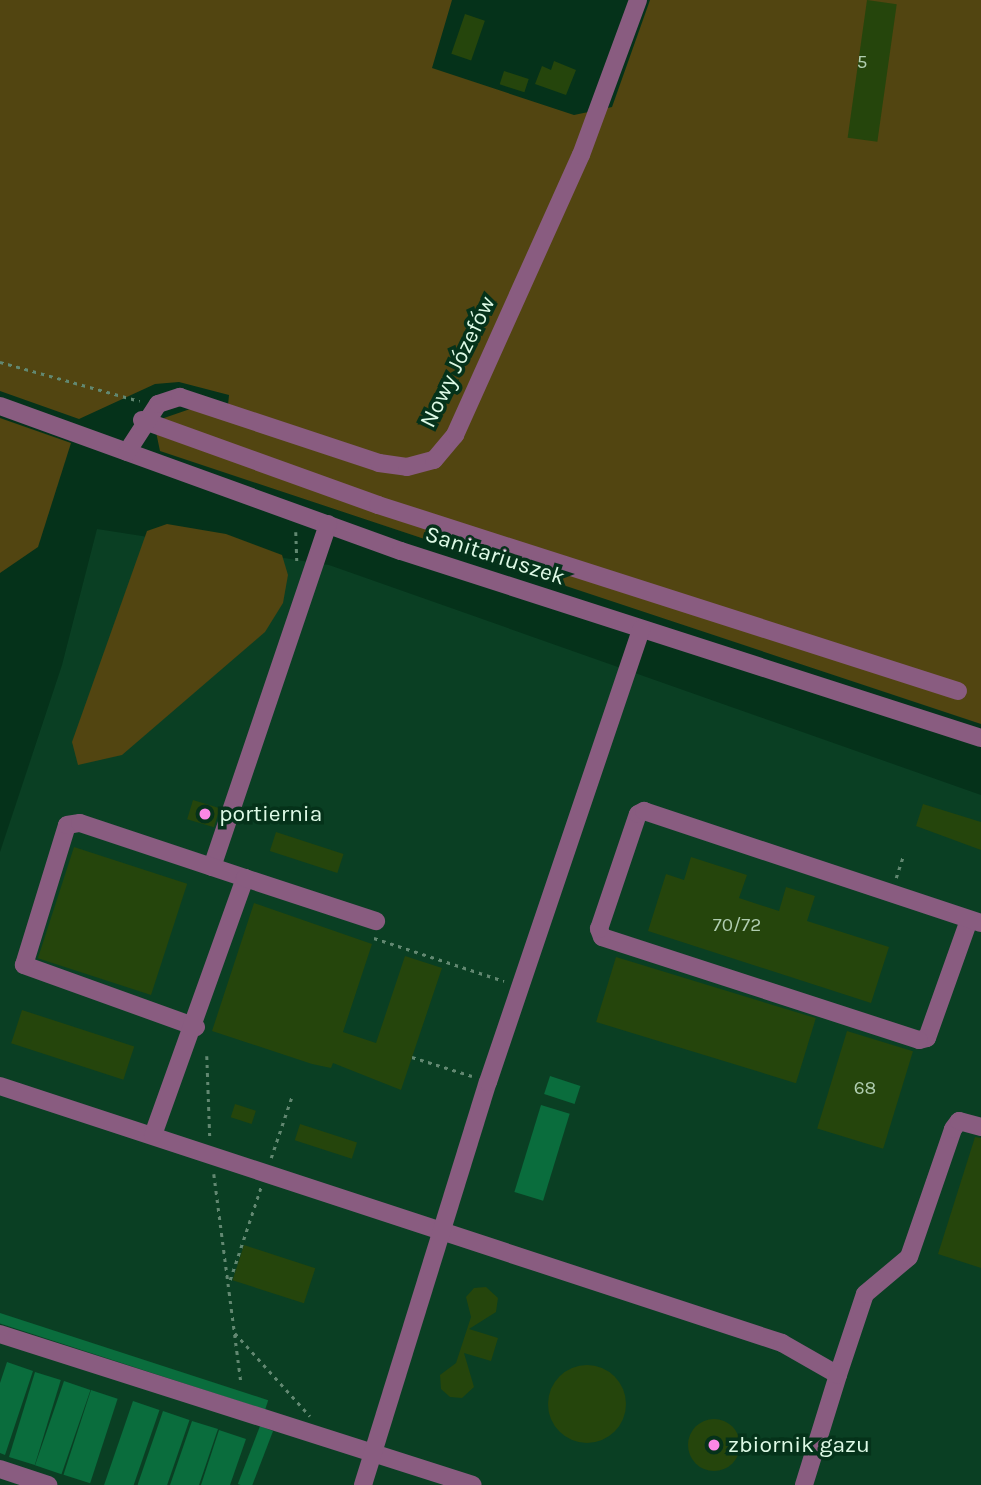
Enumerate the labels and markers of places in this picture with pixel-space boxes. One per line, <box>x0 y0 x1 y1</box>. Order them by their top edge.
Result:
place label: portiernia <box>219 800 322 828</box>
marker: portiernia <box>197 806 213 822</box>
place label: zbiornik gazu <box>728 1431 870 1459</box>
marker: zbiornik gazu <box>706 1437 722 1453</box>

